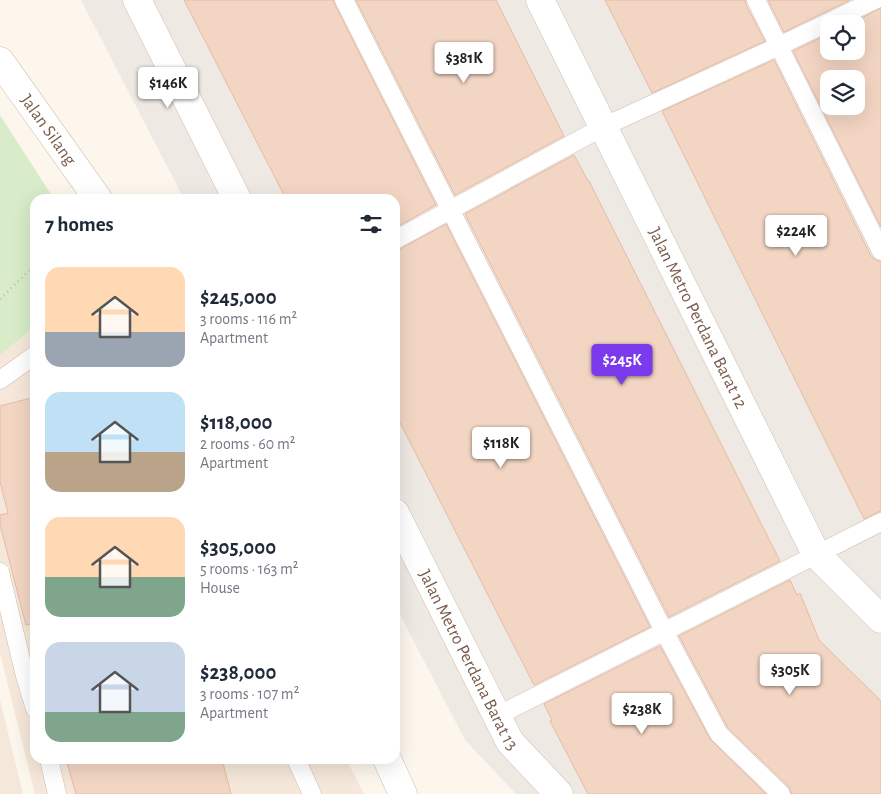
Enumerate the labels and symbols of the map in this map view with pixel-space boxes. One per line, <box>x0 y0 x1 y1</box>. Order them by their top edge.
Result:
pin: $381K <box>429 42 499 84</box>
pin: $146K <box>133 66 203 109</box>
street label: Jalan Silang <box>17 91 79 169</box>
pin: $224K <box>761 214 831 257</box>
street label: Jalan Metro Perdana Barat 12 <box>645 225 750 412</box>
pin: $245K <box>587 344 657 386</box>
pin: $118K <box>466 426 536 469</box>
street label: Jalan Metro Perdana Barat 13 <box>415 567 521 754</box>
pin: $305K <box>755 654 825 696</box>
pin: $238K <box>607 692 677 735</box>

